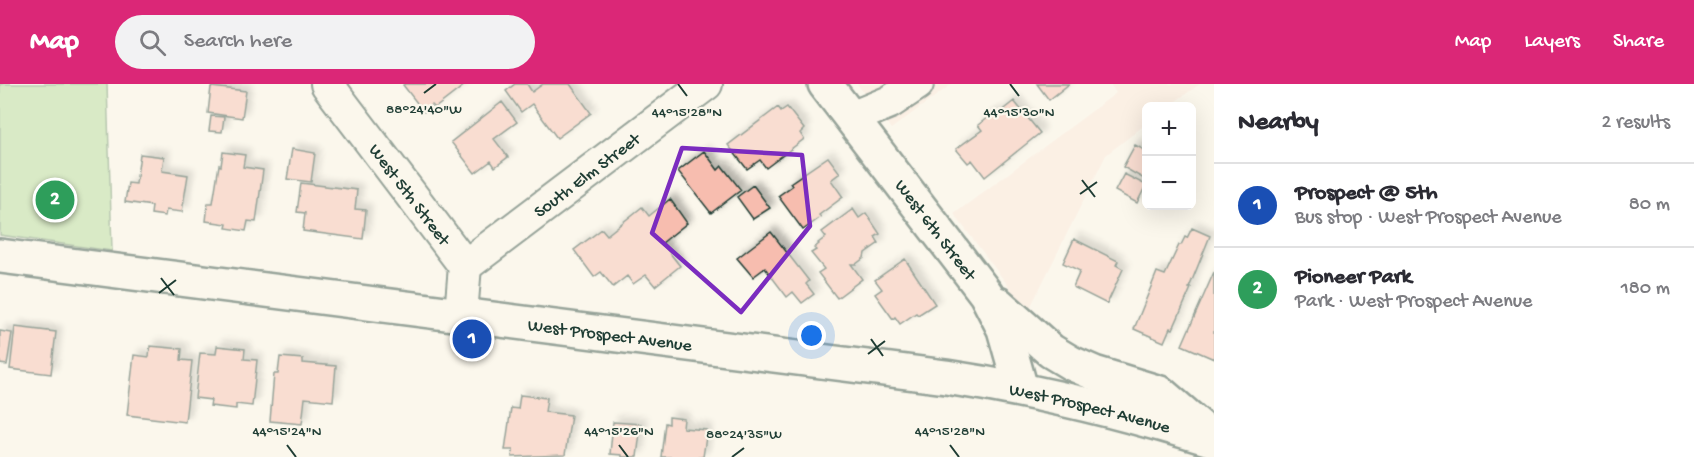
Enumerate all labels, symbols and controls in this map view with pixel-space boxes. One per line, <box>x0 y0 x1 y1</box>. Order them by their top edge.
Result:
search box <box>115 15 535 69</box>
text: Map <box>30 26 79 59</box>
icon: search <box>136 26 169 59</box>
text: Search here <box>184 29 292 55</box>
text: Map <box>1455 30 1491 55</box>
text: Layers <box>1524 30 1580 55</box>
text: Share <box>1613 30 1664 55</box>
text: 88°24'40"W <box>386 101 462 119</box>
map controls <box>1142 102 1196 210</box>
button: + <box>1142 102 1196 156</box>
text: 44°15'28"N <box>652 104 722 122</box>
text: 44°15'30"N <box>983 104 1055 122</box>
text: Nearby <box>1238 108 1319 139</box>
text: 2 results <box>1601 112 1670 135</box>
street label: South Elm Street <box>531 129 646 223</box>
street label: West 5th Street <box>363 141 455 252</box>
button: − <box>1142 156 1196 210</box>
street label: West 6th Street <box>889 176 981 287</box>
pin: 2 <box>36 178 74 222</box>
text: Prospect @ 5th <box>1295 181 1438 207</box>
text: 1 <box>1253 194 1262 217</box>
text: 80 m <box>1629 194 1670 217</box>
text: Bus stop · West Prospect Avenue <box>1295 207 1562 230</box>
text: Pioneer Park <box>1295 265 1411 291</box>
text: 2 <box>1253 278 1262 301</box>
text: 180 m <box>1621 278 1670 301</box>
text: Park · West Prospect Avenue <box>1295 291 1532 314</box>
pin: 1 <box>452 316 492 362</box>
street label: West Prospect Avenue <box>526 316 694 357</box>
your location <box>797 321 826 350</box>
street label: West Prospect Avenue <box>1007 380 1173 439</box>
text: 44°15'24"N <box>252 423 322 441</box>
text: 44°15'26"N <box>584 423 654 441</box>
text: 44°15'28"N <box>915 423 985 441</box>
text: 88°24'35"W <box>706 426 782 444</box>

